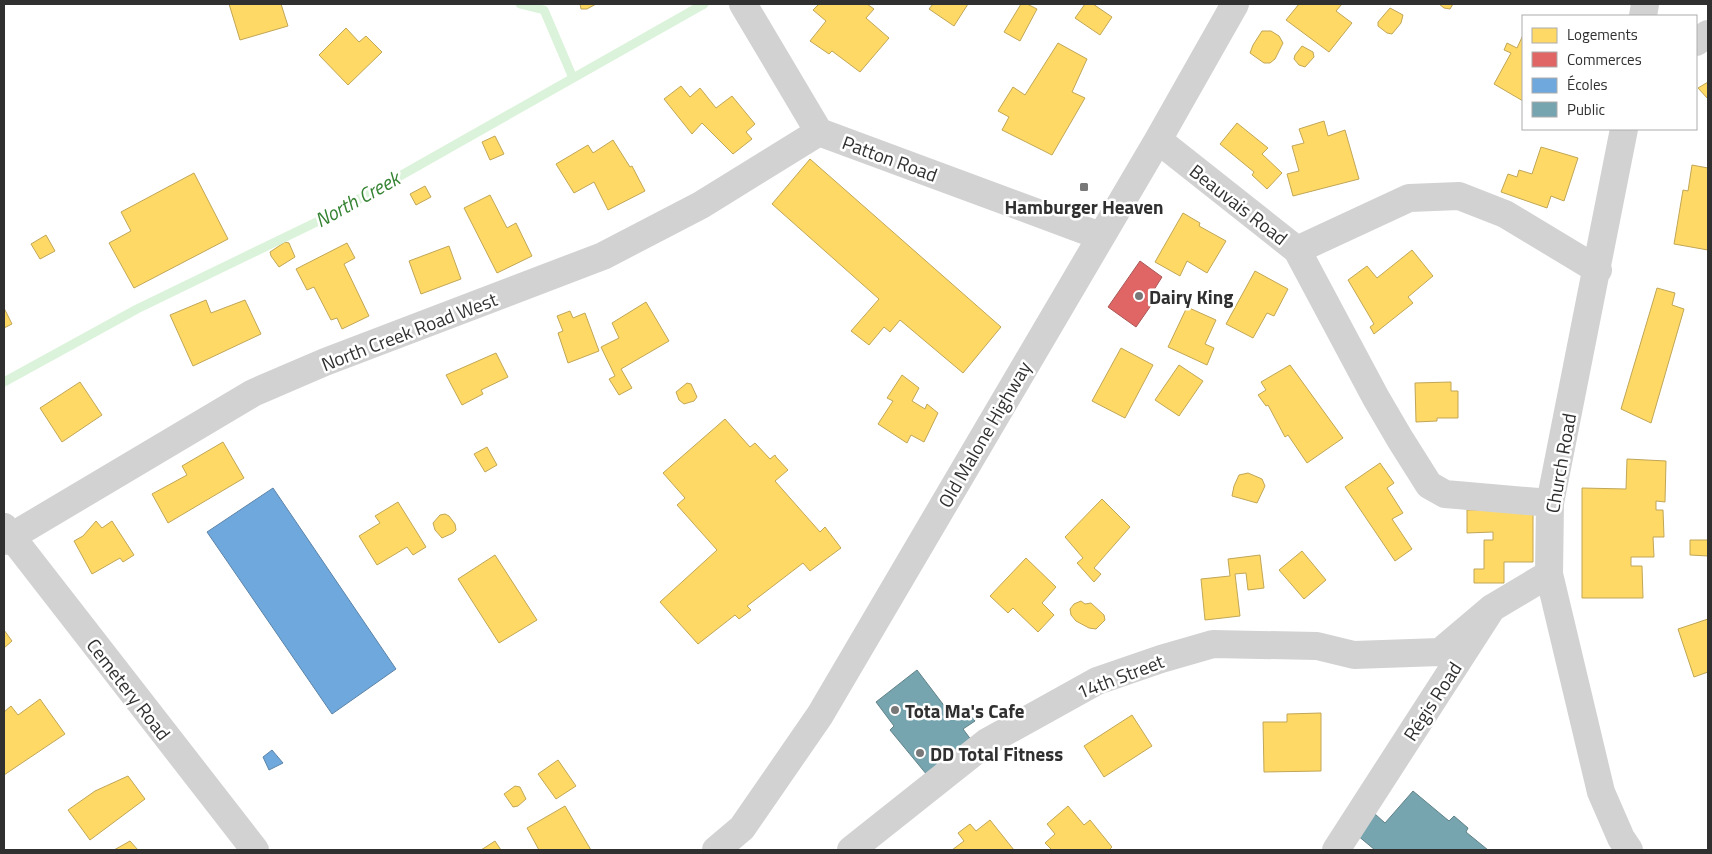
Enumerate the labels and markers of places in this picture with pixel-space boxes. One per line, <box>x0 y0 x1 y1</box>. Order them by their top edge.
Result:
marker: Hamburger Heaven <box>1078 181 1090 193</box>
place label: Hamburger Heaven <box>1004 192 1164 221</box>
place label: Dairy King <box>1149 282 1233 311</box>
marker: Dairy King <box>1133 290 1145 302</box>
place label: Tota Ma's Cafe <box>905 696 1025 725</box>
marker: Tota Ma's Cafe <box>889 704 901 716</box>
place label: DD Total Fitness <box>930 739 1063 768</box>
marker: DD Total Fitness <box>914 747 926 759</box>

